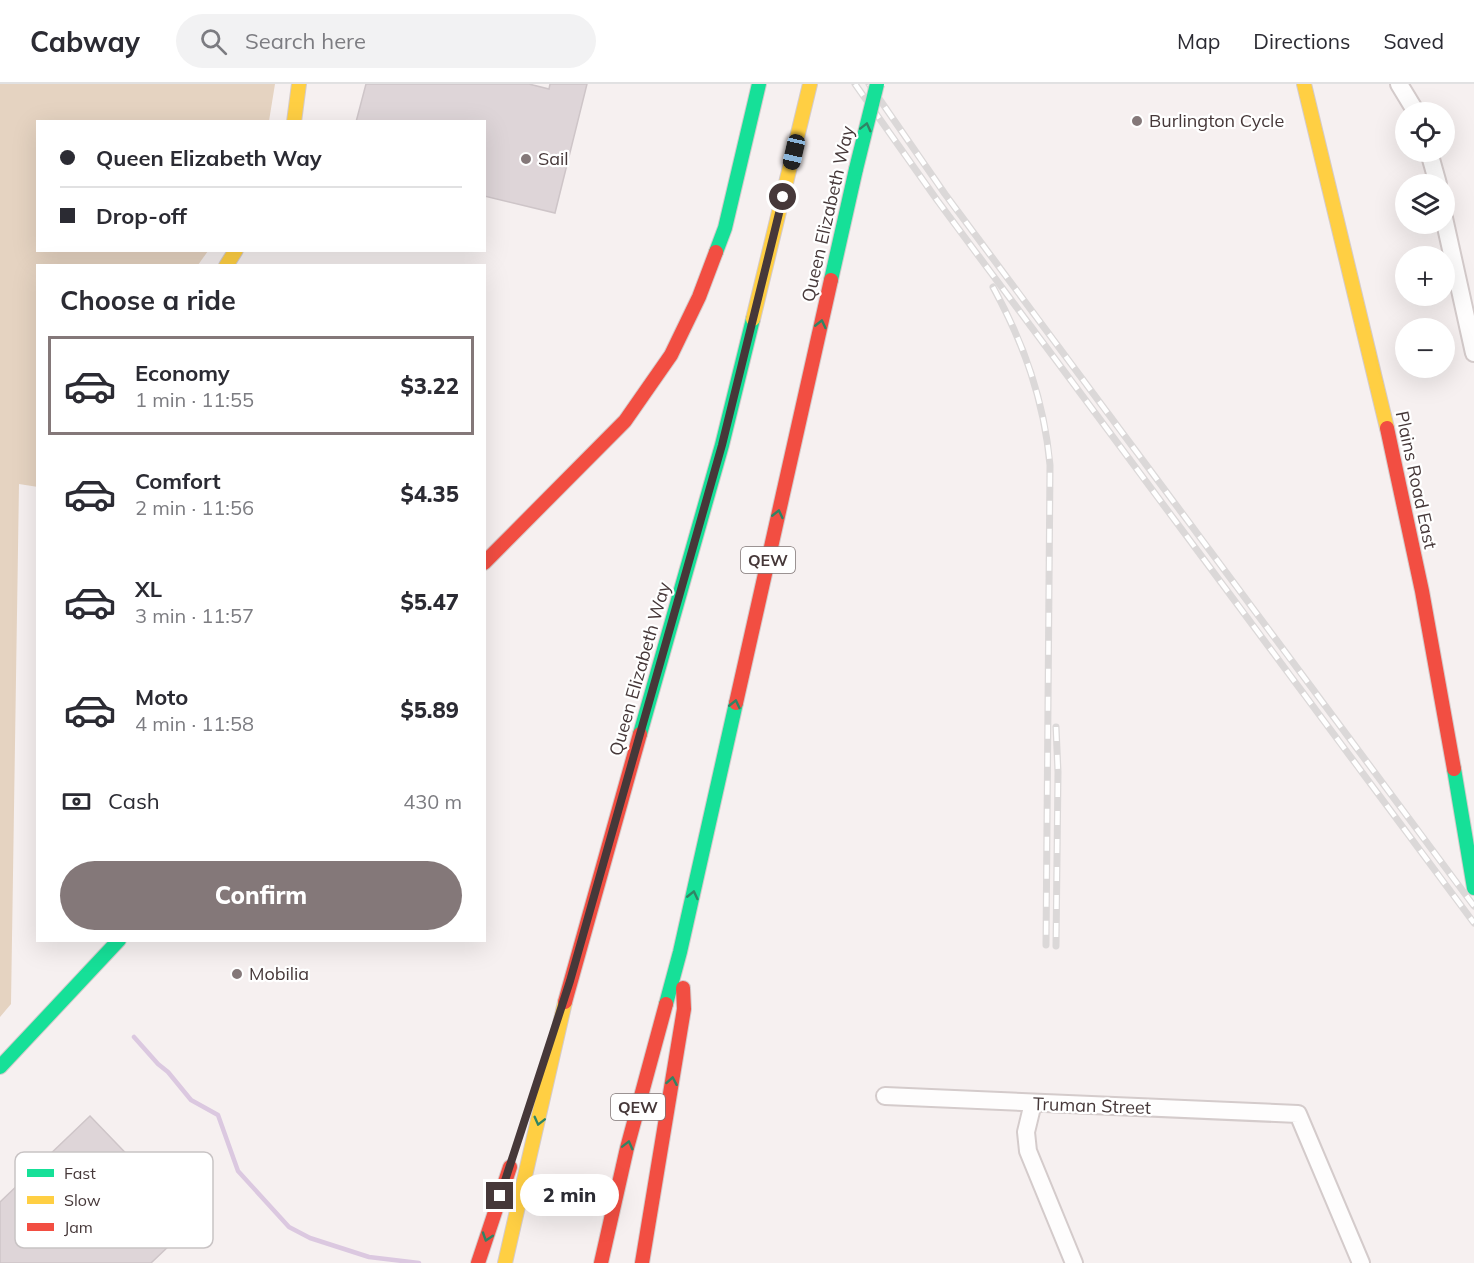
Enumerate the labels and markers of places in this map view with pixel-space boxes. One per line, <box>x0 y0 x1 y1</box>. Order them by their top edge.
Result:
place label: Burlington Cycle <box>1149 109 1284 132</box>
marker: Burlington Cycle <box>1130 114 1144 128</box>
place label: Sail <box>538 147 569 170</box>
marker: Sail <box>519 152 533 166</box>
place label: Mobilia <box>249 962 309 985</box>
marker: Mobilia <box>230 967 244 981</box>

